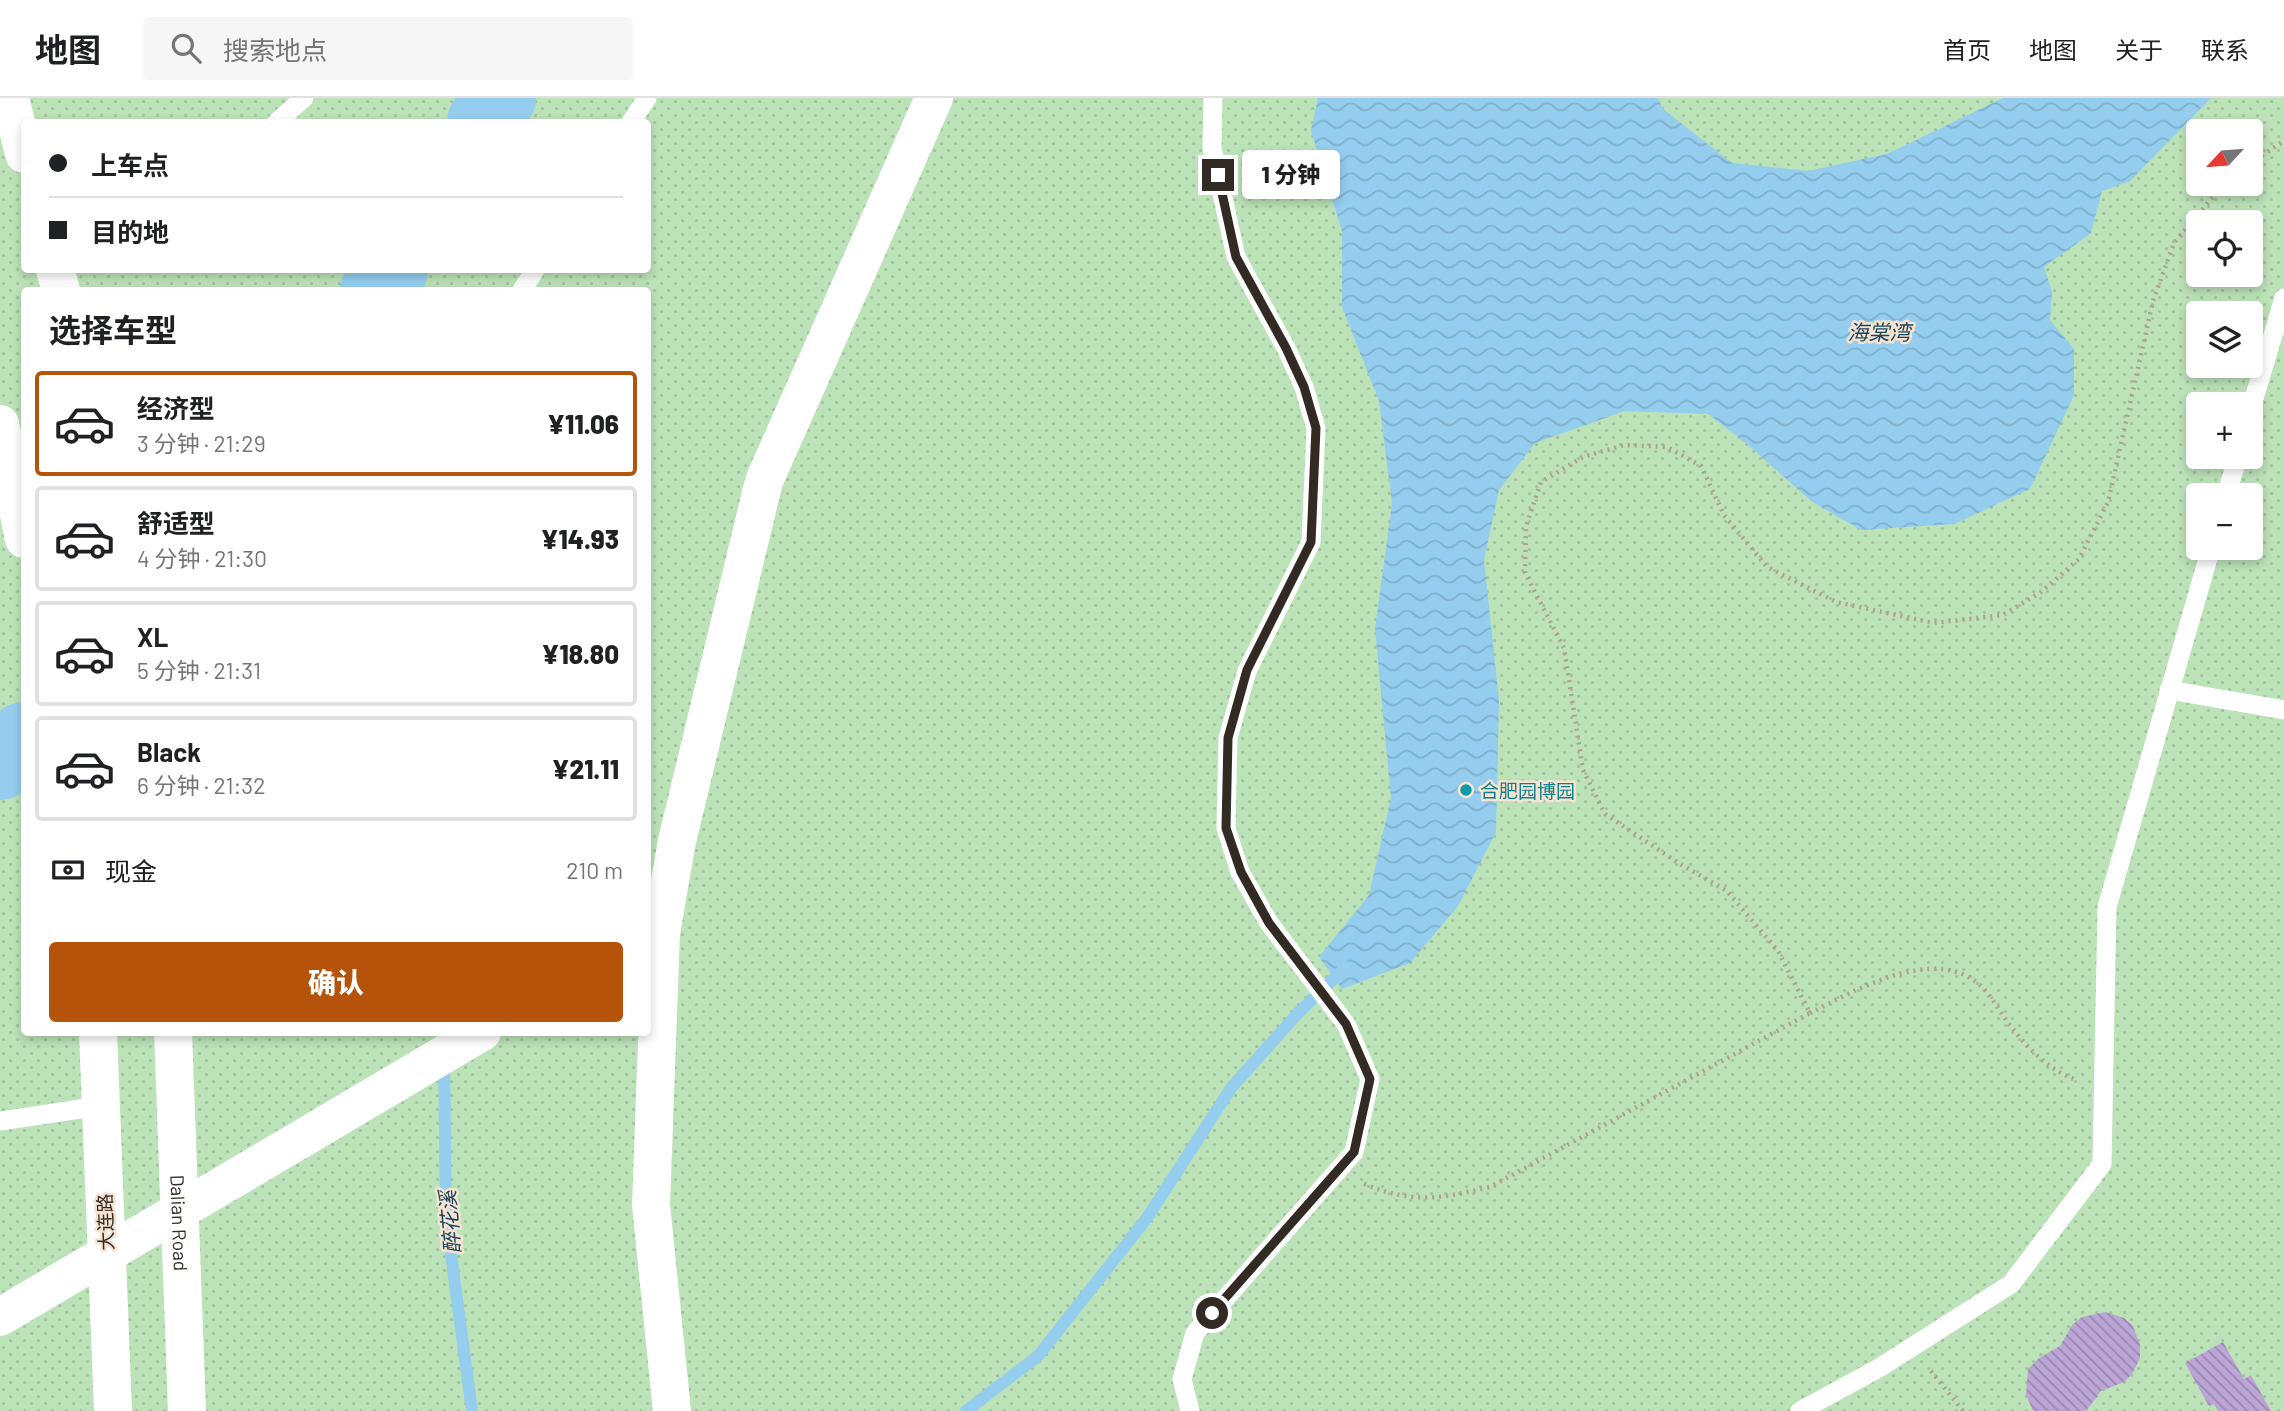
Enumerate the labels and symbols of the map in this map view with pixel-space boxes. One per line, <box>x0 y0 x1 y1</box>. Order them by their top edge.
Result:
north arrow <box>2186 119 2263 196</box>
callout: 1 分钟 <box>1242 150 1340 200</box>
route end <box>1202 159 1234 191</box>
water label: 海棠湾 <box>1848 319 1913 344</box>
place label: 合肥园博园 <box>1480 779 1575 802</box>
marker: 合肥园博园 <box>1458 782 1474 798</box>
street label: Dalian Road <box>167 1174 193 1271</box>
water label: 醉花溪 <box>434 1188 464 1254</box>
street label: 大连路 <box>93 1193 117 1251</box>
route start <box>1196 1297 1228 1329</box>

